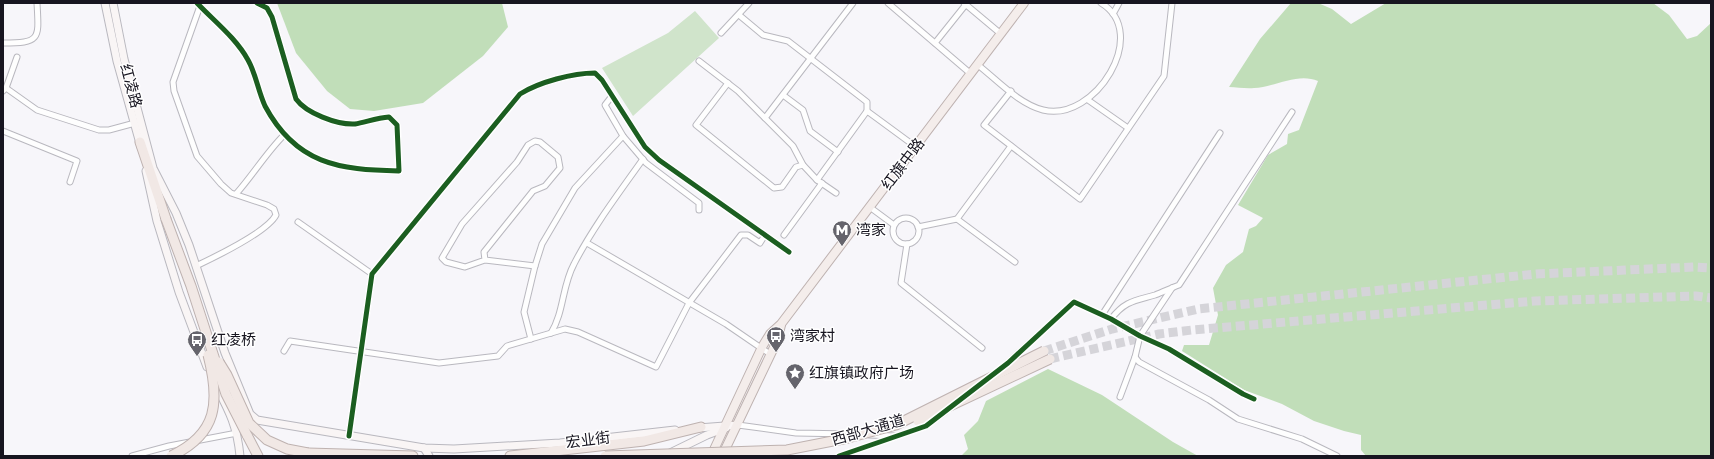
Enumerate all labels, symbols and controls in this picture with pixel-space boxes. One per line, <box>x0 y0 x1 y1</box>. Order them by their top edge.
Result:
street label: 红凌路 <box>116 62 146 110</box>
street label: 红旗中路 <box>877 134 928 193</box>
metro station icon: 湾家 <box>831 219 853 247</box>
place label: 湾家 <box>856 220 886 239</box>
bus stop icon: 湾家村 <box>765 325 787 353</box>
place label: 湾家村 <box>790 326 835 345</box>
bus stop icon: 红凌桥 <box>186 329 208 357</box>
place label: 红凌桥 <box>211 330 256 349</box>
place icon: 红旗镇政府广场 <box>784 362 806 390</box>
place label: 红旗镇政府广场 <box>809 363 914 382</box>
street label: 西部大通道 <box>829 410 907 449</box>
street label: 宏业街 <box>564 427 611 452</box>

